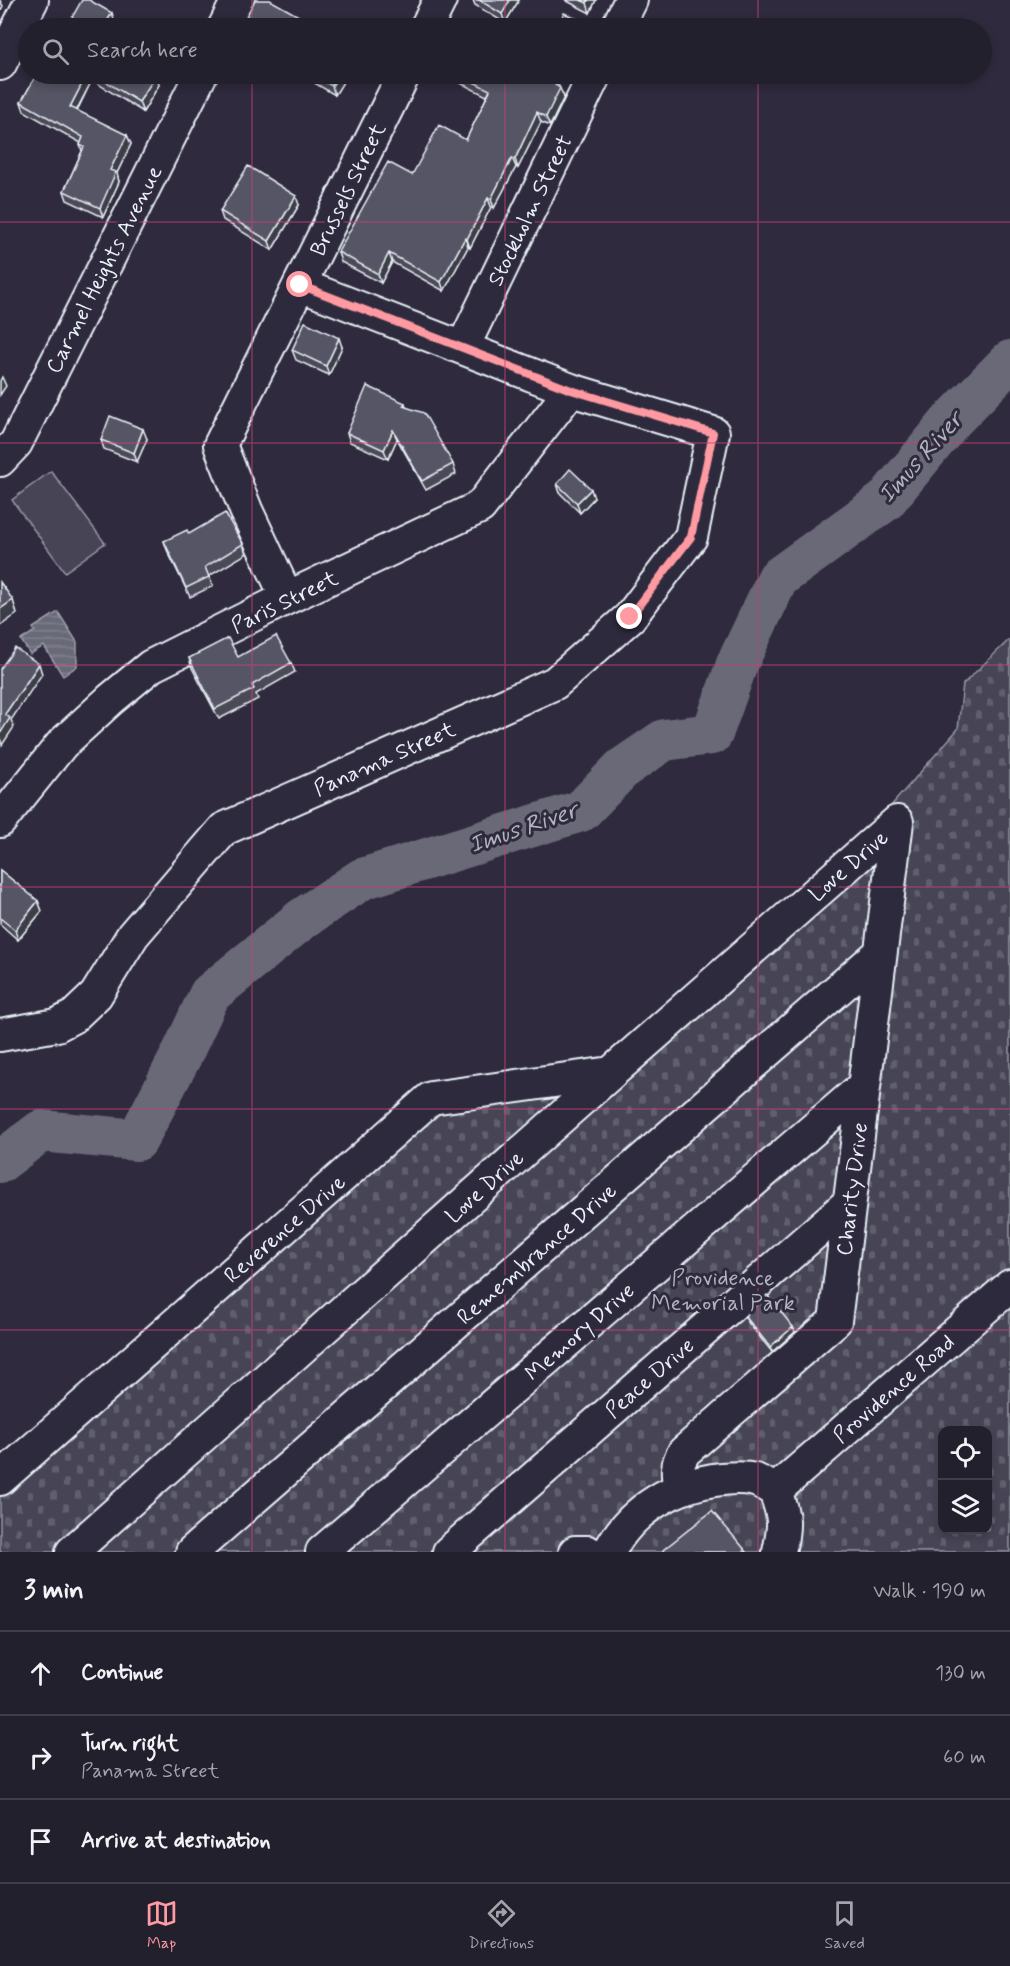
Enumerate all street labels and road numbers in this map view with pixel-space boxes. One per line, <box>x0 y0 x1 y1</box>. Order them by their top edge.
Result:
street label: Brussels Street <box>305 119 393 261</box>
street label: Stockholm Street <box>482 131 579 291</box>
street label: Carmel Heights Avenue <box>40 161 170 379</box>
street label: Paris Street <box>227 565 343 641</box>
street label: Panama Street <box>310 716 460 804</box>
street label: Love Drive <box>804 824 895 909</box>
street label: Charity Drive <box>831 1121 875 1258</box>
street label: Love Drive <box>440 1145 531 1230</box>
street label: Reverence Drive <box>219 1169 352 1290</box>
street label: Remembrance Drive <box>452 1177 623 1332</box>
street label: Memory Drive <box>520 1277 641 1388</box>
street label: Providence Road <box>828 1329 961 1450</box>
street label: Peace Drive <box>600 1332 701 1425</box>

